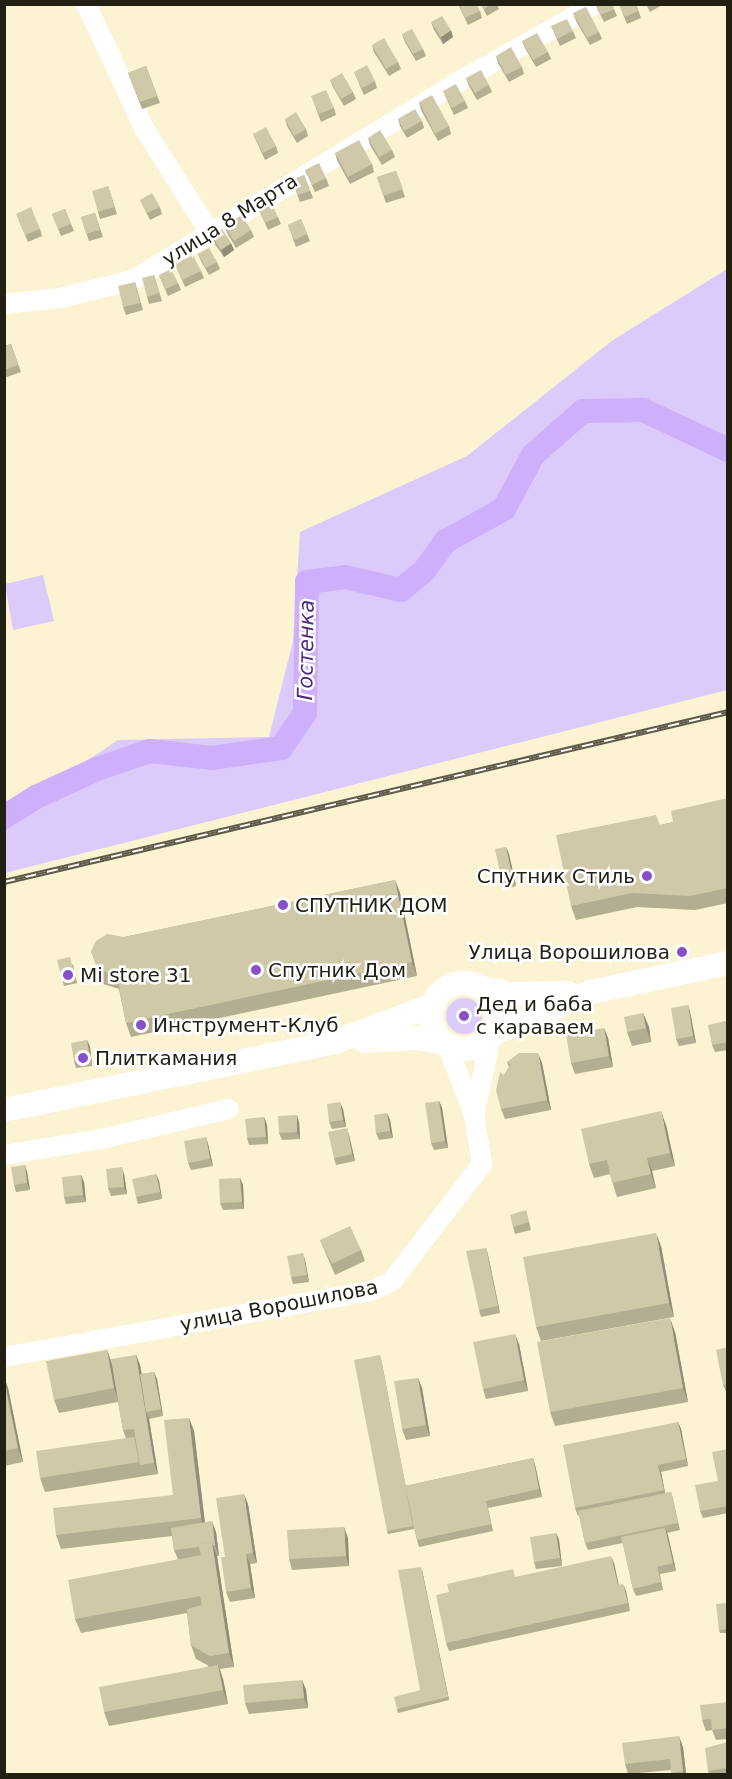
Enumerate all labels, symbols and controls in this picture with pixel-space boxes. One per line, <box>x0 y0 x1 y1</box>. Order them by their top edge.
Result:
street label: улица 8 Марта <box>158 169 302 271</box>
water label: Гостенка <box>293 600 319 700</box>
place label: Спутник Стиль <box>477 864 635 888</box>
marker: Спутник Стиль <box>640 869 654 883</box>
place label: СПУТНИК ДОМ <box>295 893 448 917</box>
marker: СПУТНИК ДОМ <box>276 898 290 912</box>
place label: Улица Ворошилова <box>469 940 670 964</box>
marker: Улица Ворошилова <box>675 945 689 959</box>
place label: Спутник Дом <box>268 958 406 982</box>
place label: Mi store 31 <box>80 963 192 987</box>
marker: Спутник Дом <box>249 963 263 977</box>
marker: Mi store 31 <box>61 968 75 982</box>
place label: Дед и баба с караваем <box>476 993 594 1040</box>
marker: Дед и баба с караваем <box>457 1009 471 1023</box>
place label: Инструмент-Клуб <box>153 1013 339 1037</box>
marker: Инструмент-Клуб <box>134 1018 148 1032</box>
place label: Плиткамания <box>95 1046 237 1070</box>
marker: Плиткамания <box>76 1051 90 1065</box>
street label: улица Ворошилова <box>178 1275 380 1337</box>

